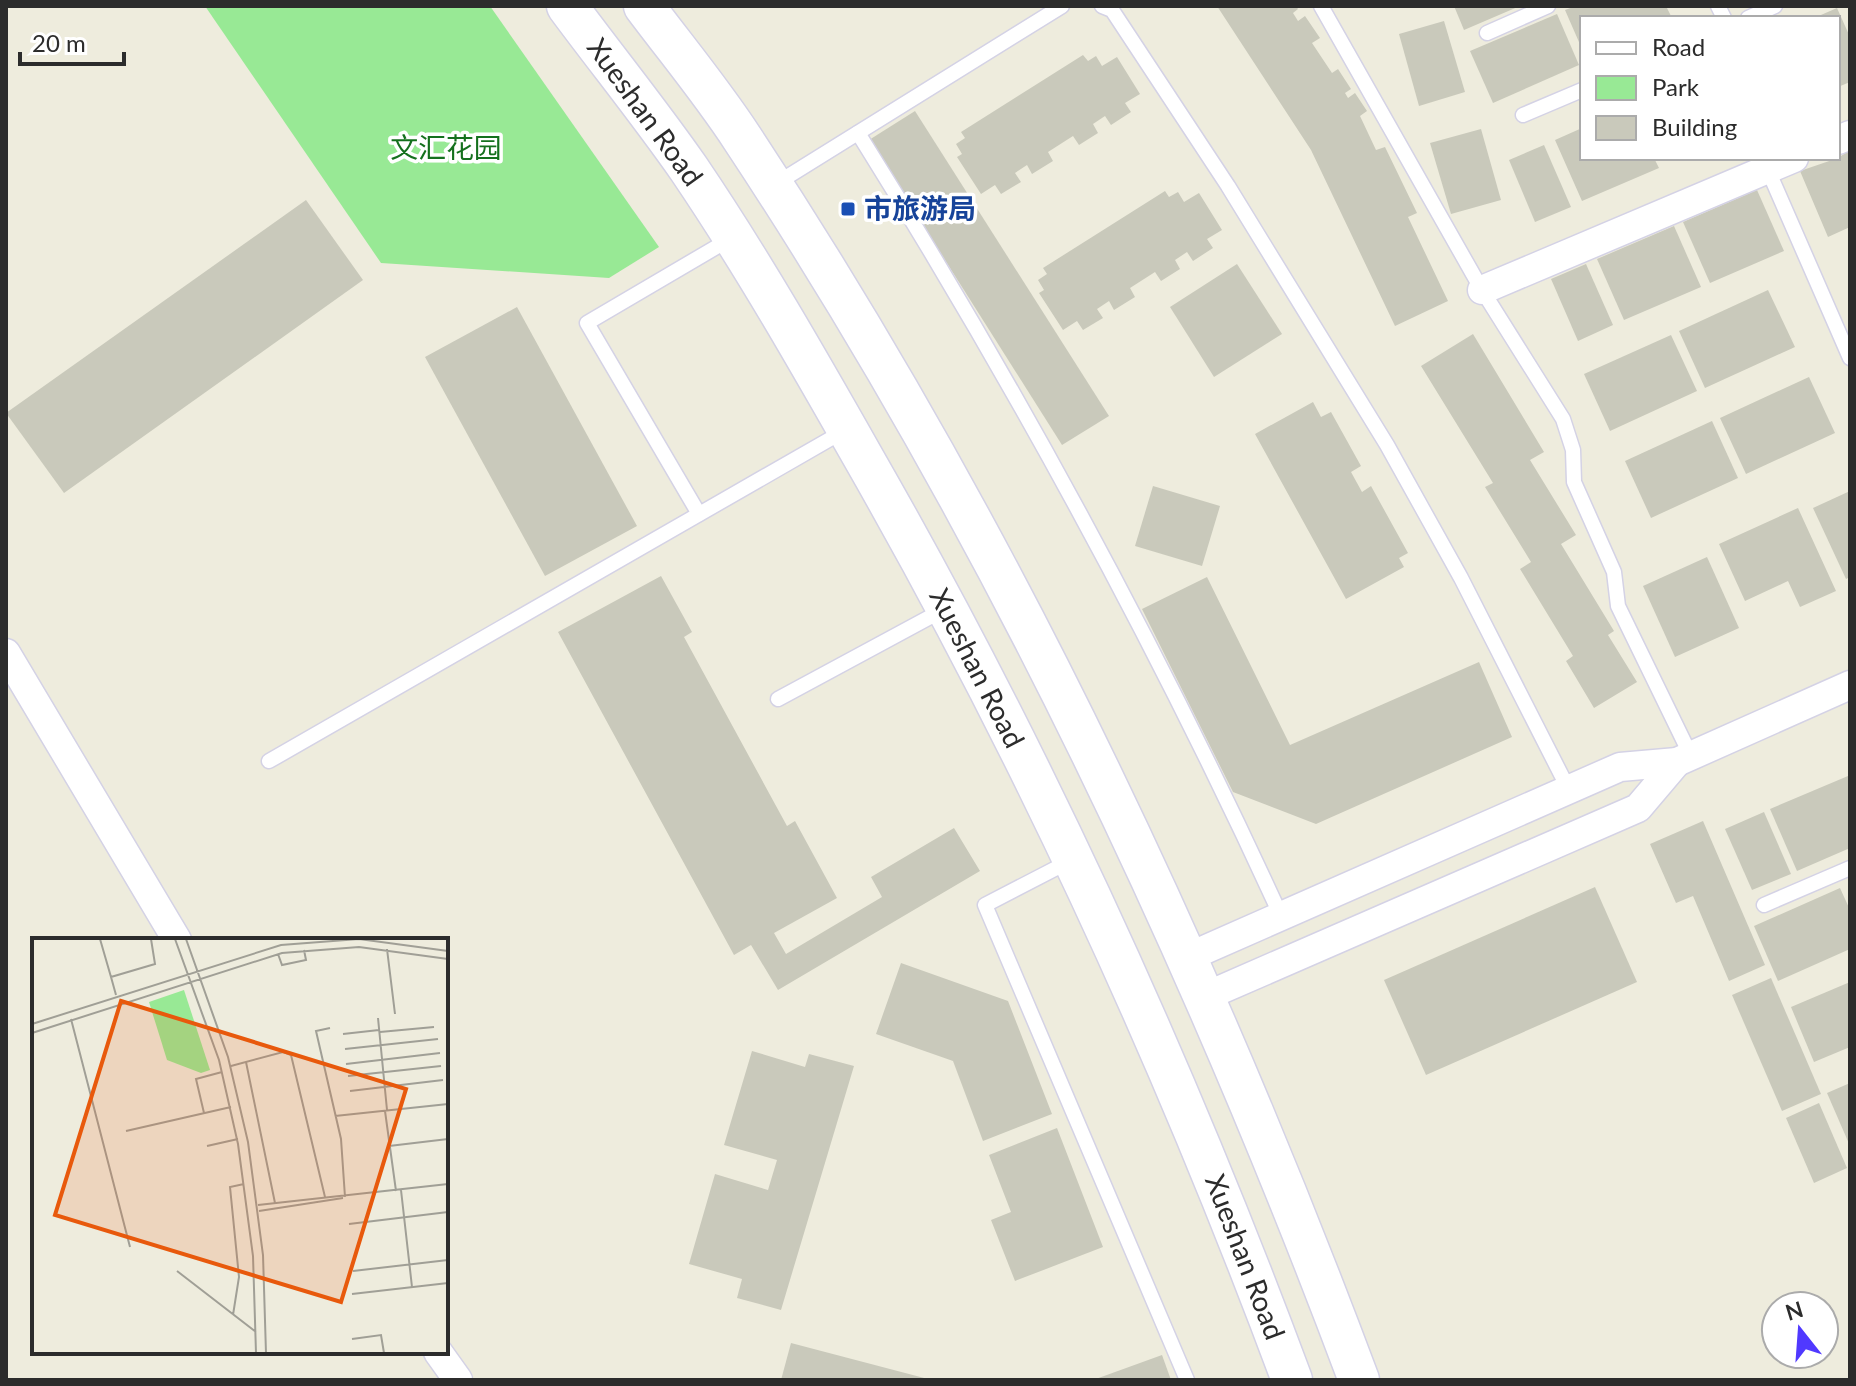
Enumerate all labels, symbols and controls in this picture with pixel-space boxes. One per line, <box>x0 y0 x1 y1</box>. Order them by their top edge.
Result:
scale bar <box>20 16 124 66</box>
legend <box>1580 16 1840 160</box>
text: 20 m <box>32 28 86 57</box>
street label: Xueshan Road <box>581 31 711 192</box>
text: Road <box>1652 32 1705 61</box>
text: Park <box>1652 72 1700 101</box>
text: Building <box>1652 112 1737 141</box>
park label: 文汇花园 <box>390 130 502 164</box>
place label: 市旅游局 <box>864 191 976 225</box>
marker: 市旅游局 <box>839 200 857 218</box>
street label: Xueshan Road <box>923 582 1033 753</box>
inset map <box>32 938 448 1354</box>
street label: Xueshan Road <box>1199 1169 1293 1344</box>
north arrow <box>1760 1290 1840 1370</box>
text: N <box>1782 1295 1806 1326</box>

